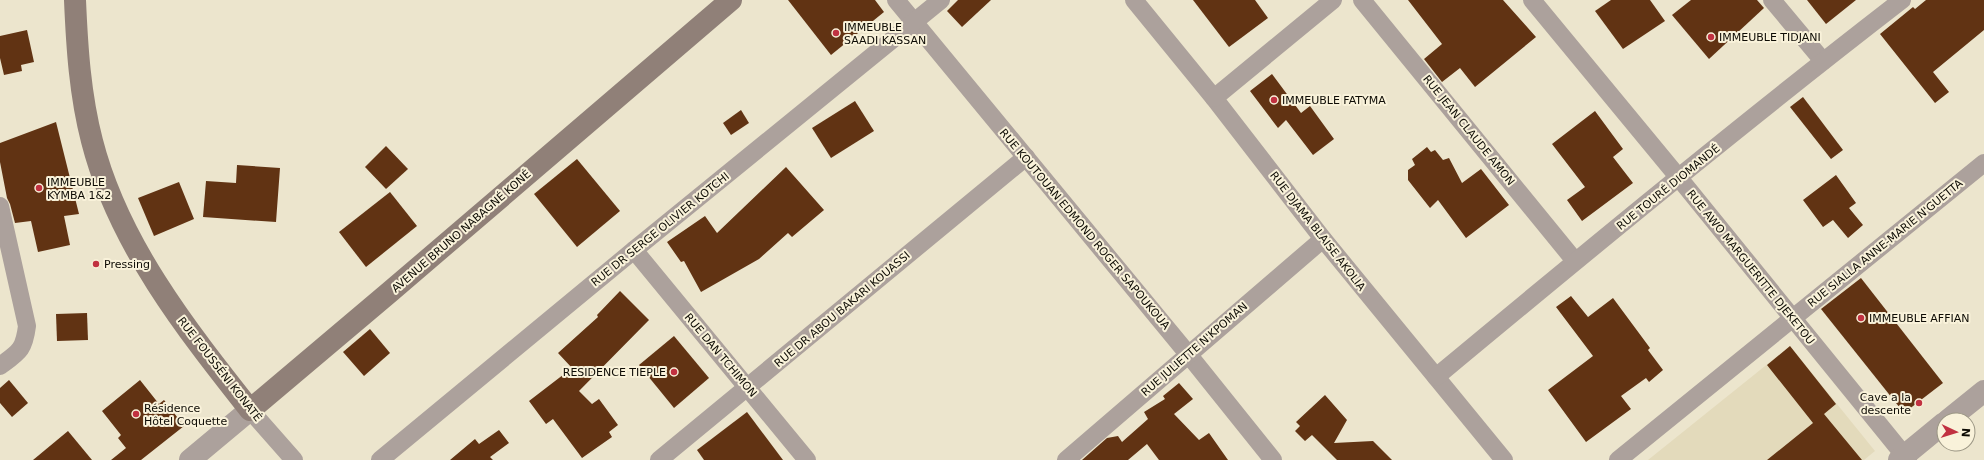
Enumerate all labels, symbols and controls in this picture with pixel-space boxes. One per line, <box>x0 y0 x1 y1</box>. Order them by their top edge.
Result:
place label: IMMEUBLE SAADI KASSAN <box>844 21 926 47</box>
marker: IMMEUBLE SAADI KASSAN <box>831 28 841 38</box>
place label: IMMEUBLE TIDJANI <box>1719 31 1821 44</box>
marker: IMMEUBLE TIDJANI <box>1706 32 1716 42</box>
street label: RUE JEAN CLAUDE AMON <box>1420 73 1517 188</box>
place label: IMMEUBLE FATYMA <box>1282 94 1386 107</box>
marker: IMMEUBLE FATYMA <box>1269 95 1279 105</box>
street label: RUE KOUTOUAN EDMOND ROGER SAPOUKOUA <box>997 126 1173 333</box>
street label: RUE TOURÉ DIOMANDÉ <box>1614 142 1722 233</box>
street label: AVENUE BRUNO NABAGNÉ KONÉ <box>389 167 534 295</box>
street label: RUE DJAMA BLAISE AKOLIA <box>1267 169 1368 294</box>
street label: RUE DR SERGE OLIVIER KOTCHI <box>589 170 732 289</box>
place label: IMMEUBLE KYMBA 1&2 <box>47 176 111 202</box>
street label: RUE SIALLA ANNE-MARIE N'GUETTA <box>1805 177 1966 310</box>
marker: IMMEUBLE KYMBA 1&2 <box>34 183 44 193</box>
street label: RUE AWO MARGUERITTE DJEKETOU <box>1684 187 1817 347</box>
street label: RUE DR ABOU BAKARI KOUASSI <box>772 249 913 370</box>
place label: Pressing <box>104 258 150 271</box>
marker: Pressing <box>91 259 101 269</box>
street label: RUE JULIETTE N'KPOMAN <box>1139 300 1250 399</box>
street label: RUE DAN TCHIMON <box>682 311 759 400</box>
place label: IMMEUBLE AFFIAN <box>1869 312 1970 325</box>
marker: IMMEUBLE AFFIAN <box>1856 313 1866 323</box>
street label: RUE FOUSSÉNI KONATÉ <box>175 315 264 424</box>
place label: RESIDENCE TIEPLE <box>563 366 666 379</box>
marker: RESIDENCE TIEPLE <box>669 367 679 377</box>
place label: Cave a la descente <box>1860 391 1911 417</box>
marker: Cave a la descente <box>1914 398 1924 408</box>
place label: Résidence Hôtel Coquette <box>144 402 227 428</box>
marker: Résidence Hôtel Coquette <box>131 409 141 419</box>
north arrow <box>1936 412 1976 452</box>
text: N <box>1959 428 1972 438</box>

